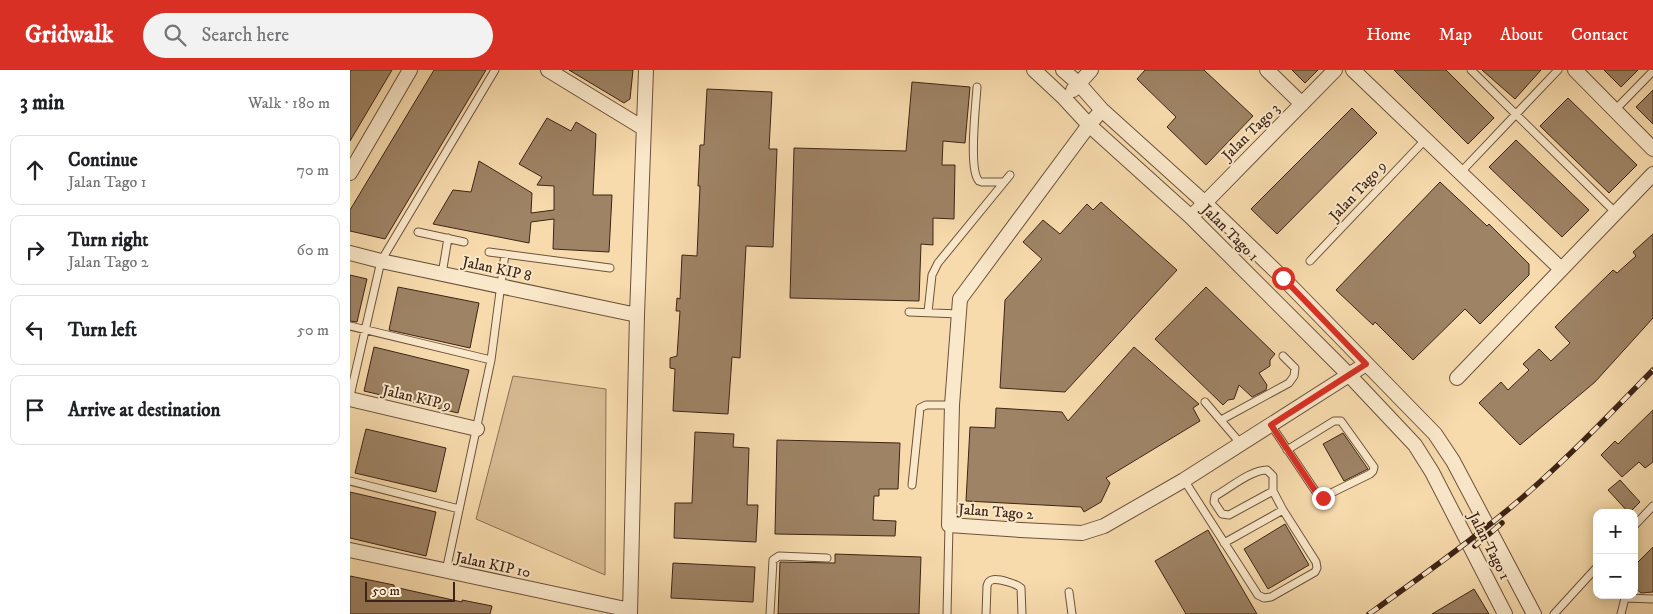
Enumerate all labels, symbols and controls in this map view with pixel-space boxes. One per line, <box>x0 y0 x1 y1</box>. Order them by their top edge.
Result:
search box <box>143 13 493 58</box>
text: Gridwalk <box>25 20 113 50</box>
icon: search <box>161 21 189 49</box>
text: Search here <box>201 24 289 47</box>
text: Home <box>1366 24 1411 46</box>
text: Map <box>1439 24 1472 46</box>
text: About <box>1500 24 1543 46</box>
text: Contact <box>1571 24 1628 46</box>
text: 3 min <box>20 90 65 116</box>
text: Walk · 180 m <box>248 93 330 113</box>
street label: Jalan Tago 3 <box>1217 99 1284 166</box>
text: Continue <box>68 149 138 172</box>
icon: ahead <box>21 156 49 184</box>
street label: Jalan Tago 9 <box>1324 157 1391 227</box>
text: 70 m <box>297 160 329 180</box>
text: Jalan Tago 1 <box>68 172 147 192</box>
street label: Jalan Tago 1 <box>1196 199 1263 266</box>
text: Turn right <box>68 229 148 252</box>
icon: right <box>21 236 49 264</box>
text: 60 m <box>297 240 329 260</box>
text: Jalan Tago 2 <box>68 252 149 272</box>
street label: Jalan KIP 8 <box>459 252 533 286</box>
route start <box>1272 267 1295 290</box>
icon: left <box>21 316 49 344</box>
text: Turn left <box>68 319 137 342</box>
text: 50 m <box>297 320 329 340</box>
street label: Jalan KIP 9 <box>379 380 453 415</box>
icon: arrive <box>21 396 49 424</box>
text: Arrive at destination <box>68 399 220 422</box>
route end <box>1312 487 1335 510</box>
street label: Jalan Tago 2 <box>956 500 1035 524</box>
street label: Jalan Tago 1 <box>1463 507 1514 583</box>
map controls <box>1593 509 1638 599</box>
button: + <box>1593 509 1638 554</box>
street label: Jalan KIP 10 <box>452 547 532 582</box>
button: − <box>1593 554 1638 599</box>
scale bar <box>365 579 455 602</box>
text: 50 m <box>372 582 400 600</box>

